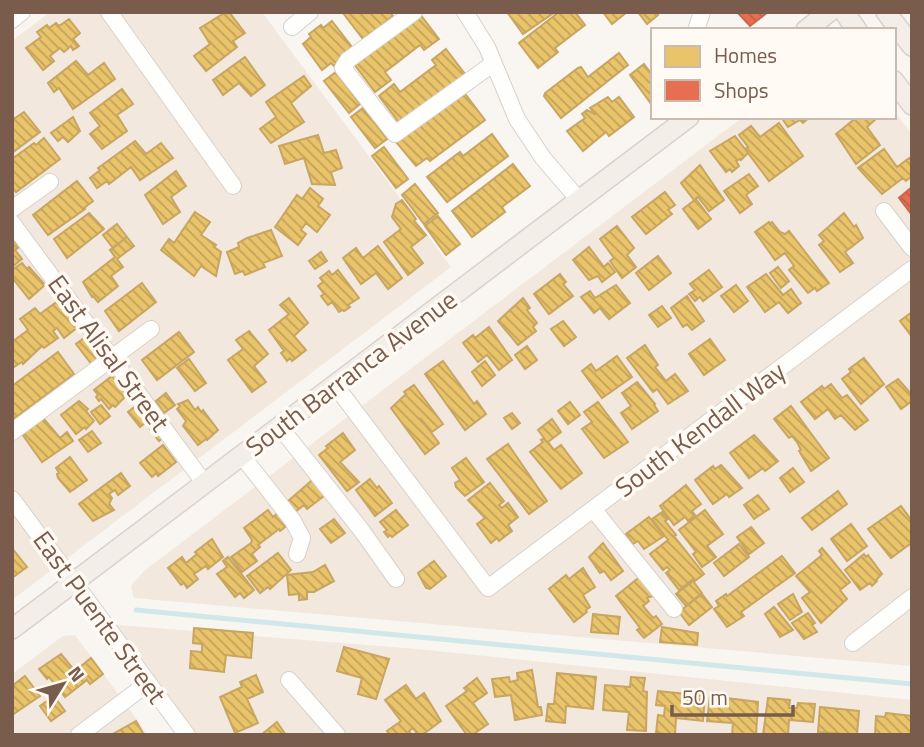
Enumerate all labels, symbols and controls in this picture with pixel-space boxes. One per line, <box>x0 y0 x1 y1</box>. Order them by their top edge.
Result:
legend <box>651 28 896 119</box>
text: Homes <box>714 39 777 71</box>
text: Shops <box>714 74 769 106</box>
street label: East Alisal Street <box>39 267 179 439</box>
street label: South Barranca Avenue <box>237 280 465 466</box>
street label: South Kendall Way <box>607 352 793 506</box>
street label: East Puente Street <box>24 522 176 712</box>
north arrow <box>28 649 98 719</box>
text: N <box>61 659 93 687</box>
scale bar <box>672 674 793 718</box>
text: 50 m <box>682 681 728 713</box>

